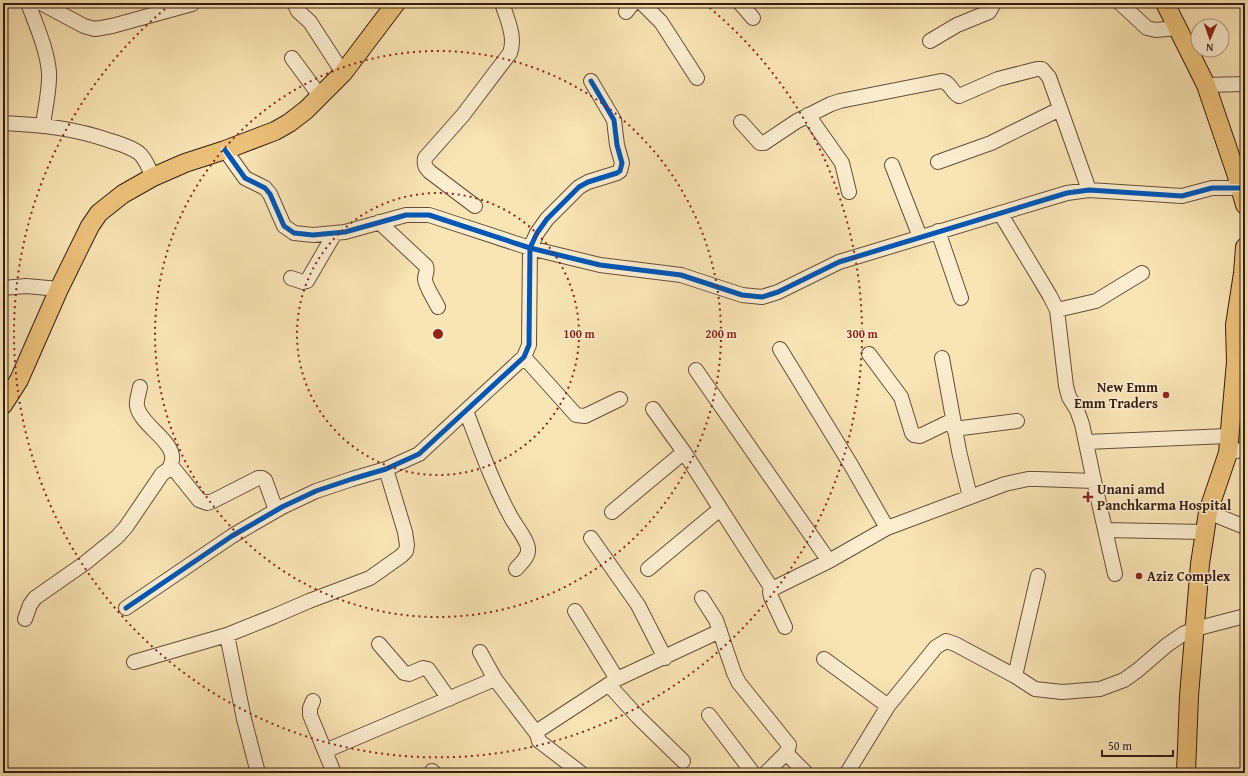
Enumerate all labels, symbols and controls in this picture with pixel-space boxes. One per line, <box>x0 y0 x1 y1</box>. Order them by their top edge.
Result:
north arrow <box>1190 18 1230 58</box>
text: N <box>1205 40 1214 56</box>
text: 100 m <box>563 325 596 342</box>
text: 200 m <box>705 325 738 342</box>
text: 300 m <box>846 325 879 342</box>
centre of rings <box>431 327 445 341</box>
place label: New Emm Emm Traders <box>1074 377 1158 413</box>
marker: New Emm Emm Traders <box>1161 390 1171 400</box>
place label: Unani amd Panchkarma Hospital <box>1097 479 1232 515</box>
marker: Unani amd Panchkarma Hospital <box>1082 491 1094 503</box>
place label: Aziz Complex <box>1147 566 1231 586</box>
marker: Aziz Complex <box>1134 571 1144 581</box>
scale bar <box>1102 732 1173 758</box>
text: 50 m <box>1108 737 1132 754</box>

